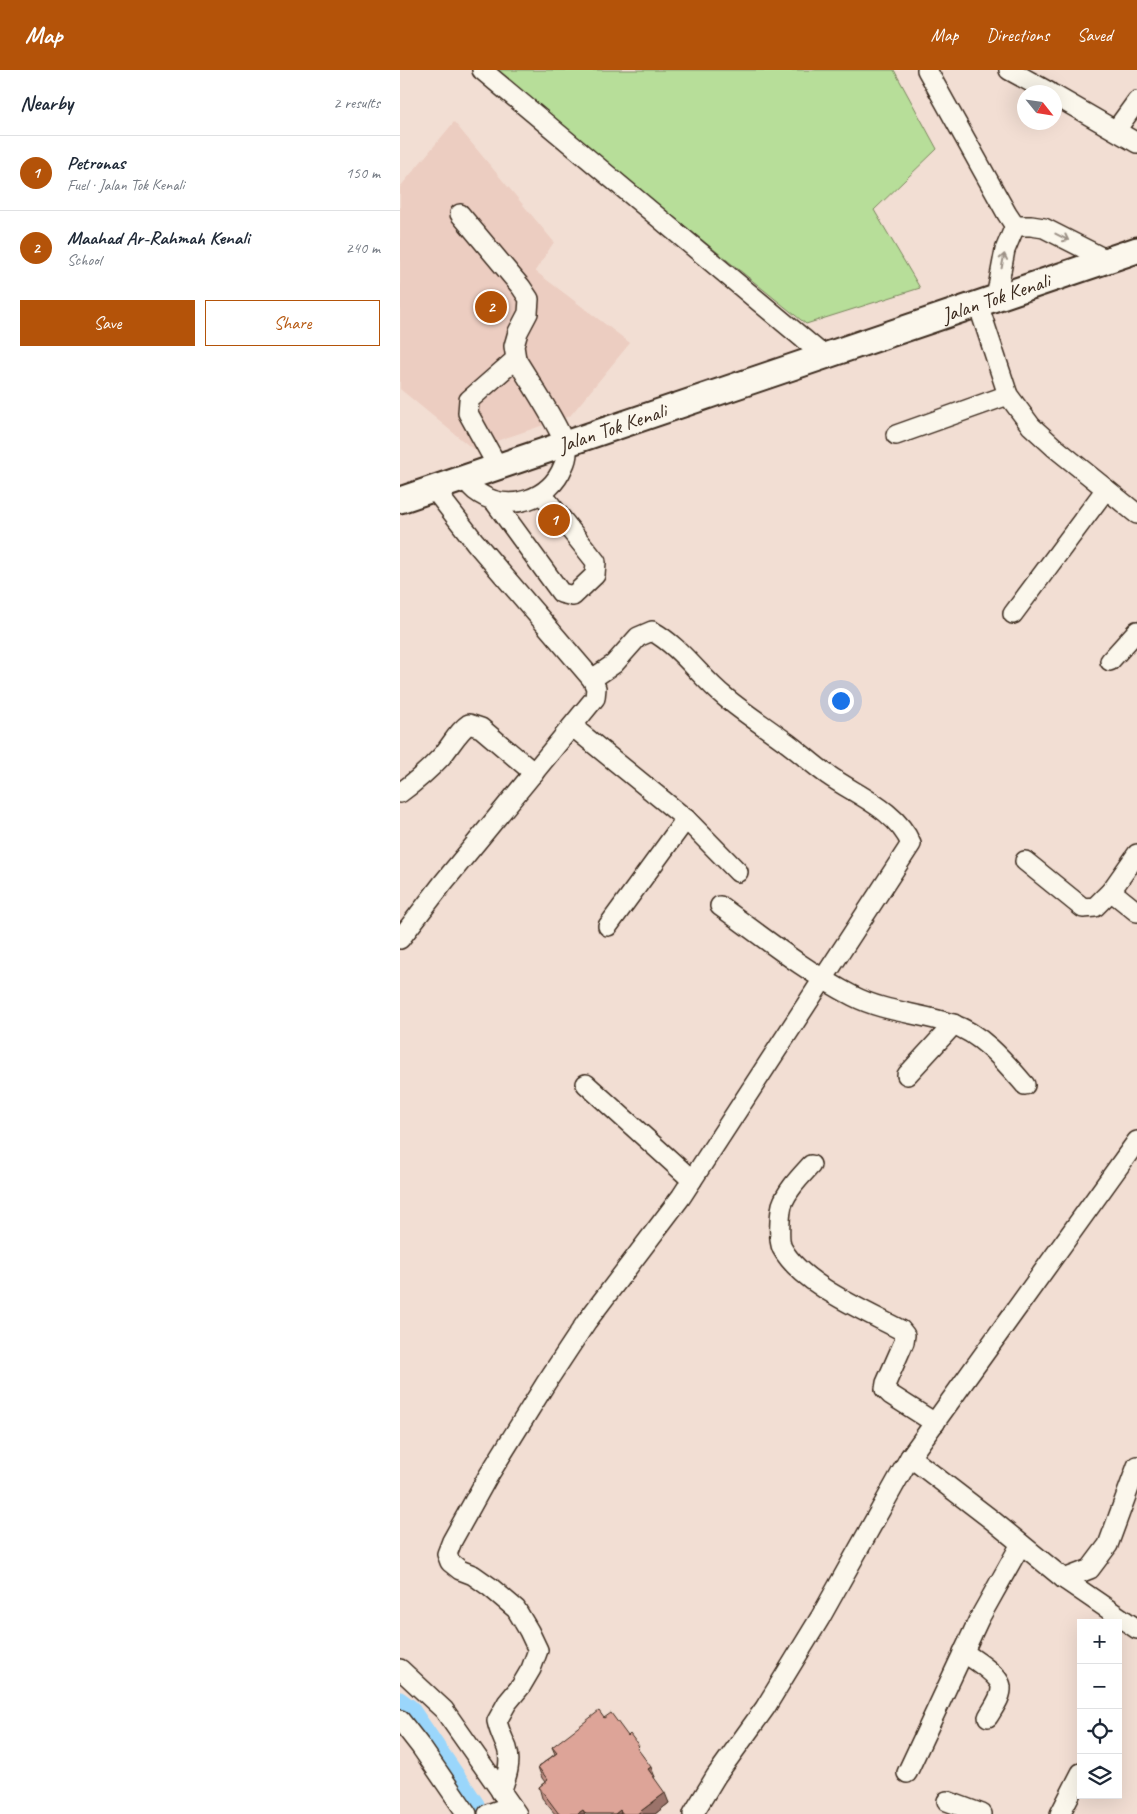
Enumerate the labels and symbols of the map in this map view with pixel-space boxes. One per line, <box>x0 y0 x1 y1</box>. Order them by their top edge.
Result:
north arrow <box>1017 85 1062 130</box>
one-way arrow <box>1054 233 1069 242</box>
one-way arrow <box>999 253 1008 269</box>
street label: Jalan Tok Kenali <box>937 267 1056 329</box>
pin: 2 <box>475 288 507 326</box>
street label: Jalan Tok Kenali <box>554 397 672 459</box>
pin: 1 <box>538 501 570 539</box>
your location <box>828 688 854 714</box>

